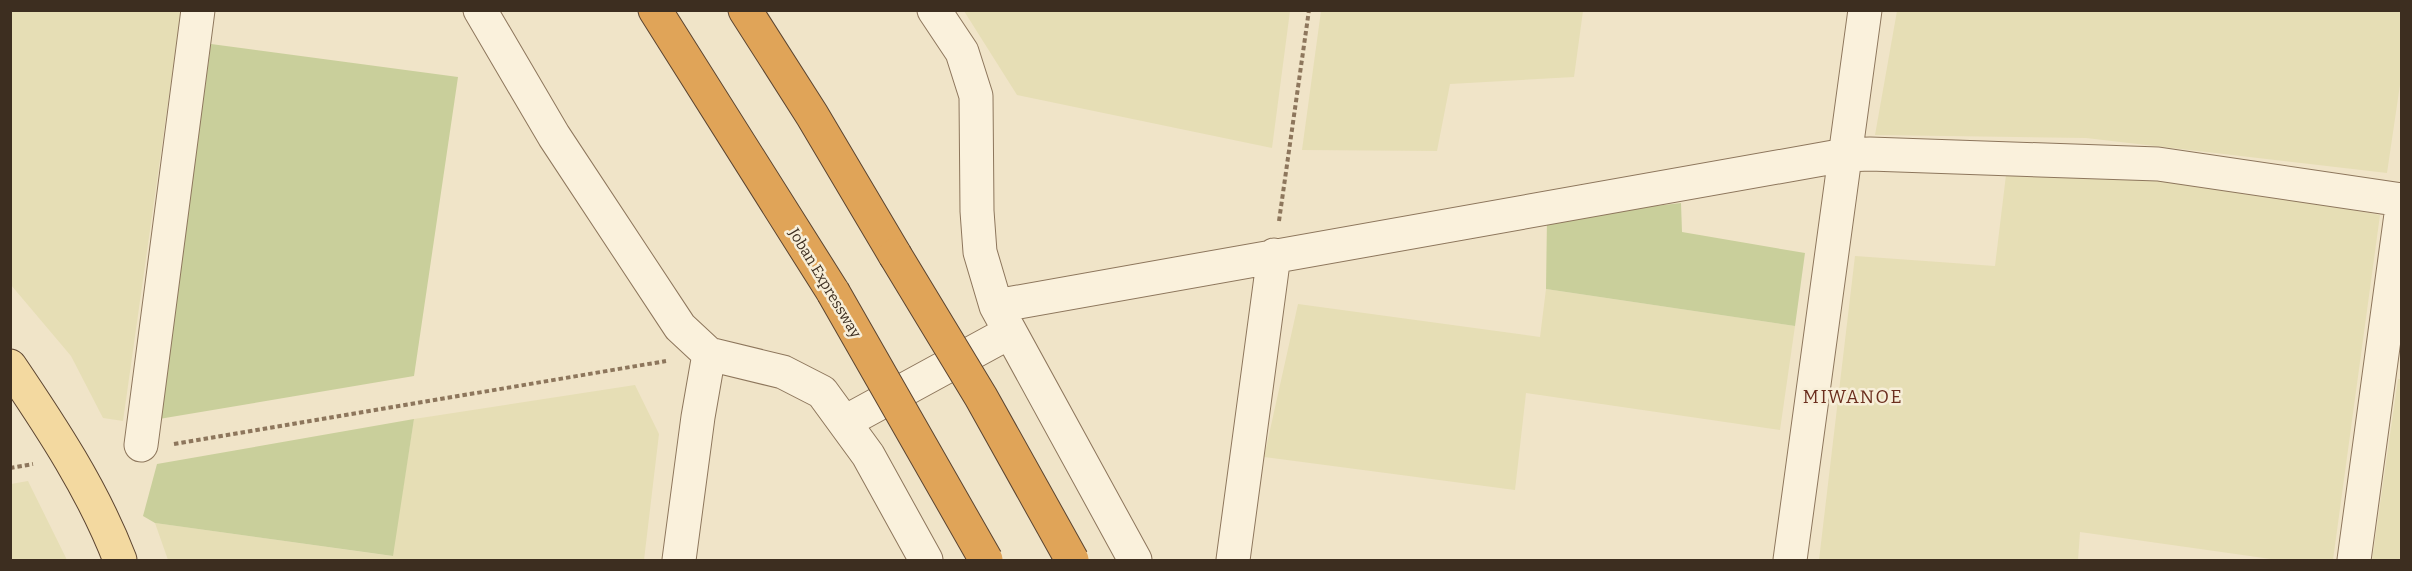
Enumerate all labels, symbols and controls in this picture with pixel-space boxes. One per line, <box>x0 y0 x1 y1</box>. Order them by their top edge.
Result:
street label: Joban Expressway <box>785 224 865 341</box>
district label: MIWANOE <box>1803 386 1903 408</box>

